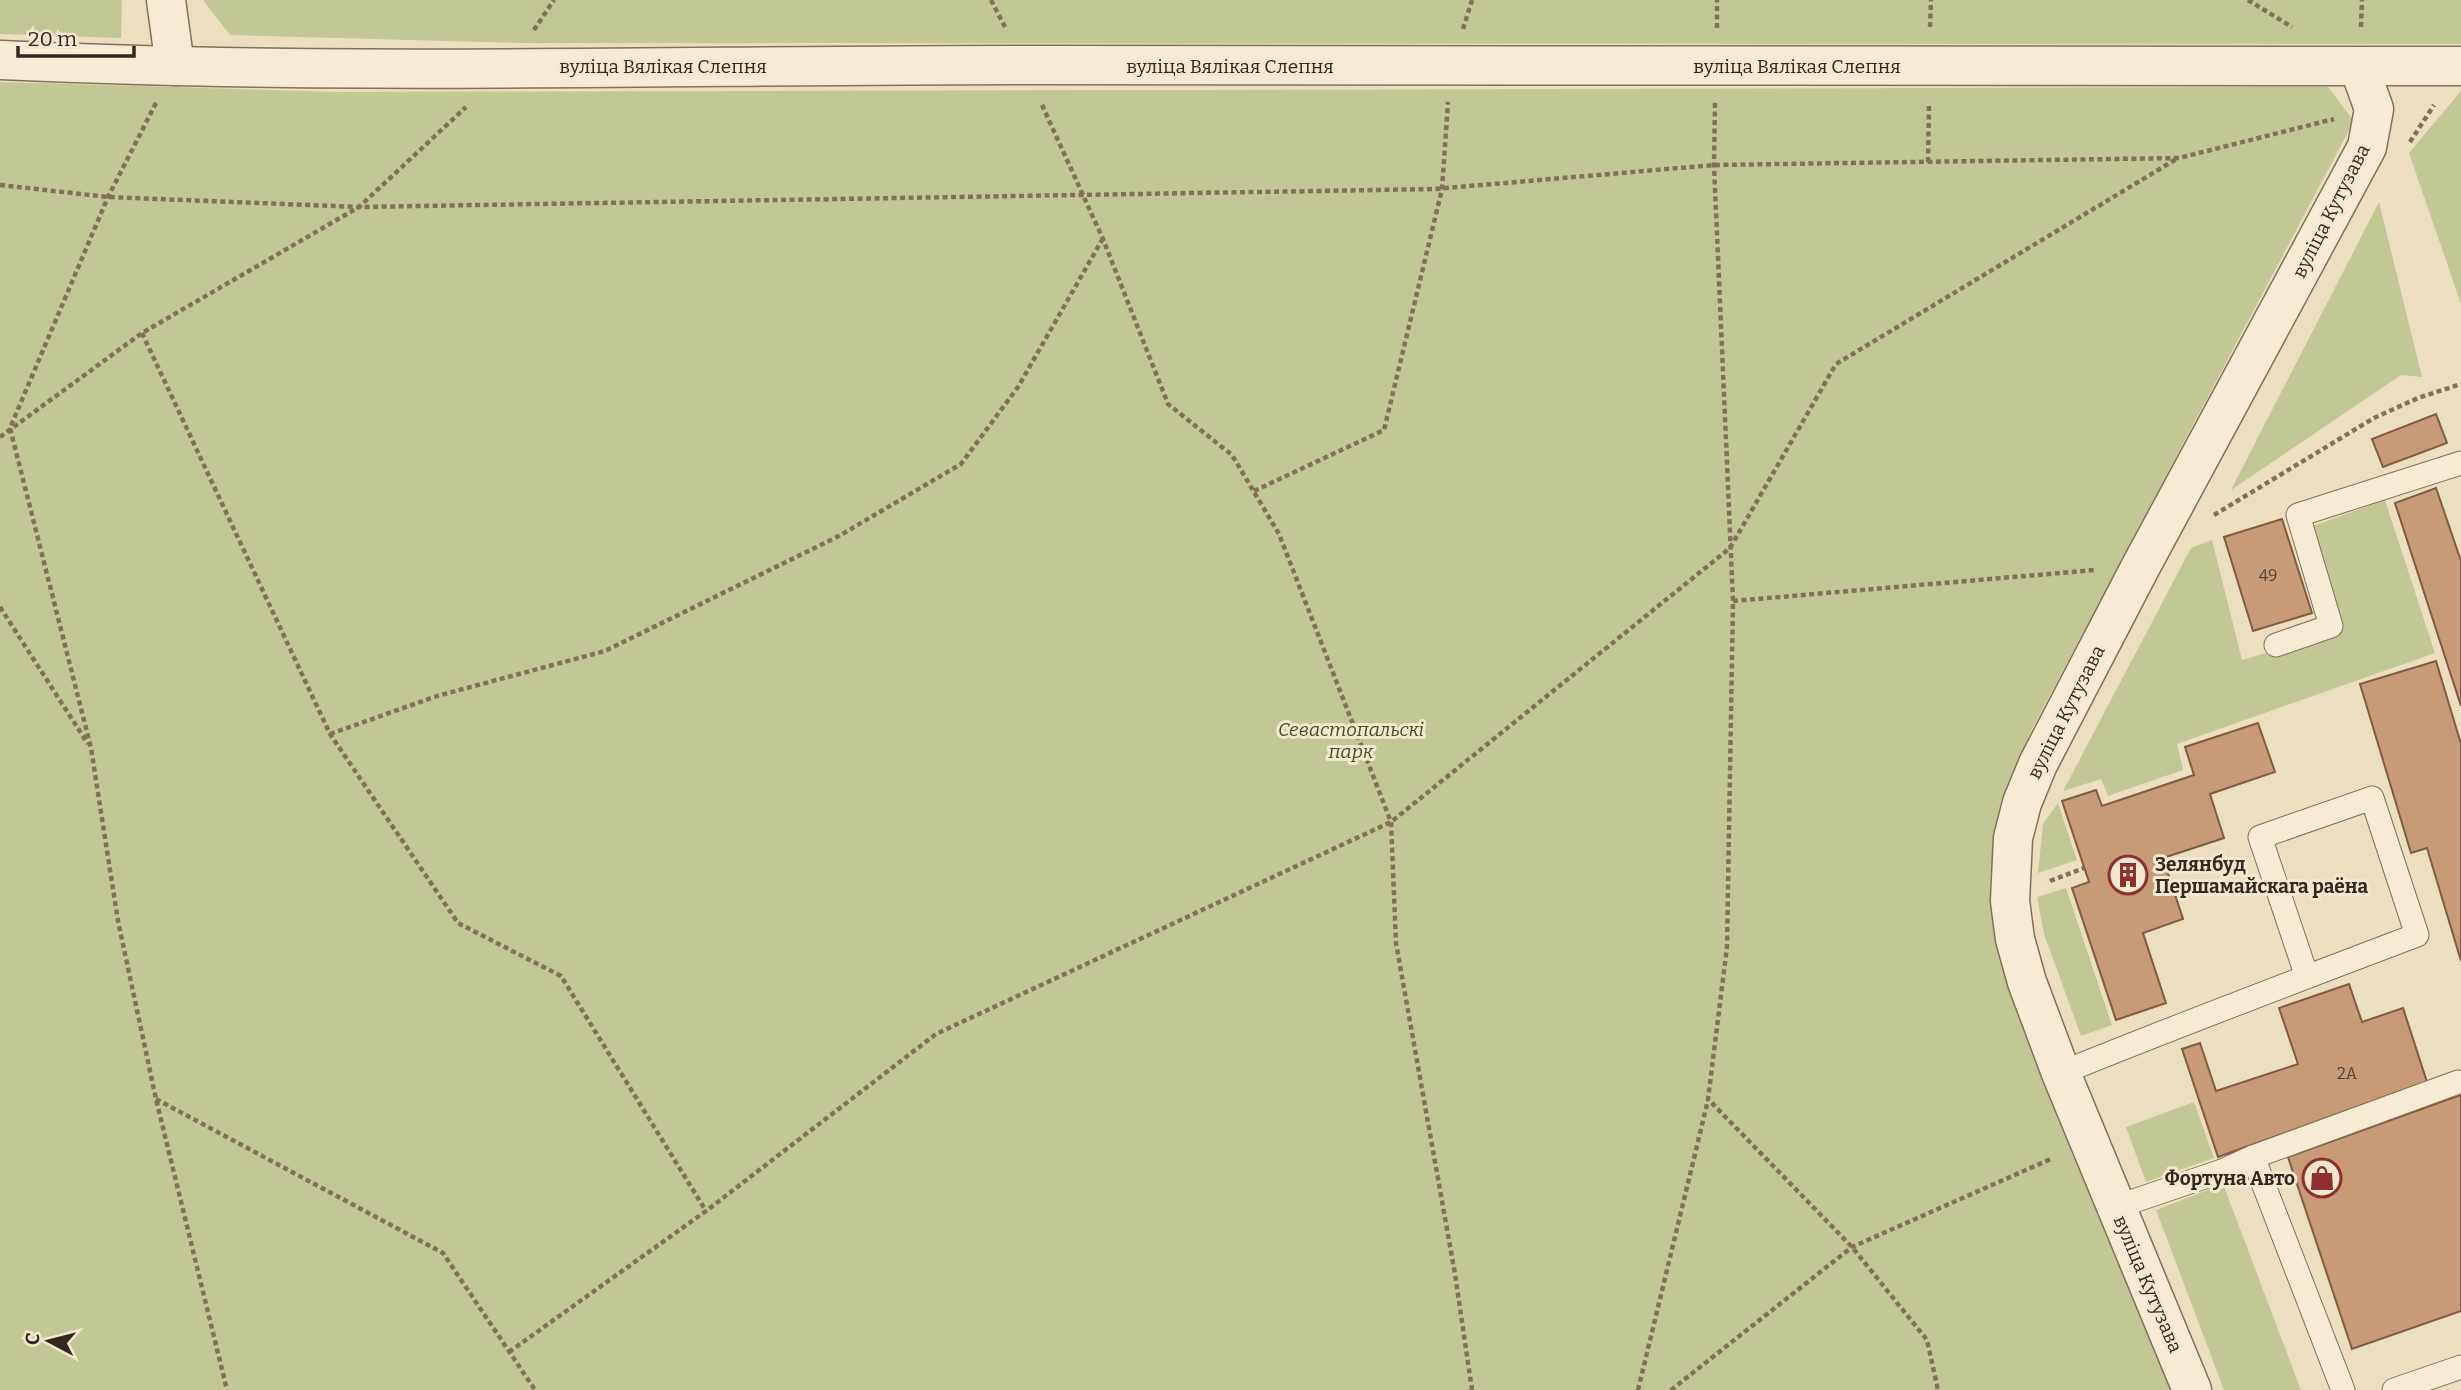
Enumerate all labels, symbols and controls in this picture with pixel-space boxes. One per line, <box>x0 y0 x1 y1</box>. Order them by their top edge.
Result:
scale bar <box>18 14 133 58</box>
text: 20 m <box>28 26 77 52</box>
street label: вуліца Вялікая Слепня <box>559 55 767 78</box>
street label: вуліца Вялікая Слепня <box>1126 55 1334 78</box>
street label: вуліца Вялікая Слепня <box>1693 55 1901 78</box>
street label: вуліца Кутузава <box>2287 140 2375 282</box>
house number: 49 <box>2259 566 2277 585</box>
street label: вуліца Кутузава <box>2022 641 2110 783</box>
park label: Севастопальскі парк <box>1278 718 1424 763</box>
place label: Зелянбуд Першамайскага раёна <box>2155 853 2369 898</box>
building icon: Зелянбуд Першамайскага раёна <box>2107 854 2149 896</box>
house number: 2А <box>2337 1064 2358 1083</box>
shop icon: Фортуна Авто <box>2301 1157 2343 1199</box>
place label: Фортуна Авто <box>2164 1167 2295 1190</box>
street label: вуліца Кутузава <box>2109 1212 2188 1357</box>
north arrow <box>14 1306 84 1376</box>
text: С <box>20 1332 45 1346</box>

